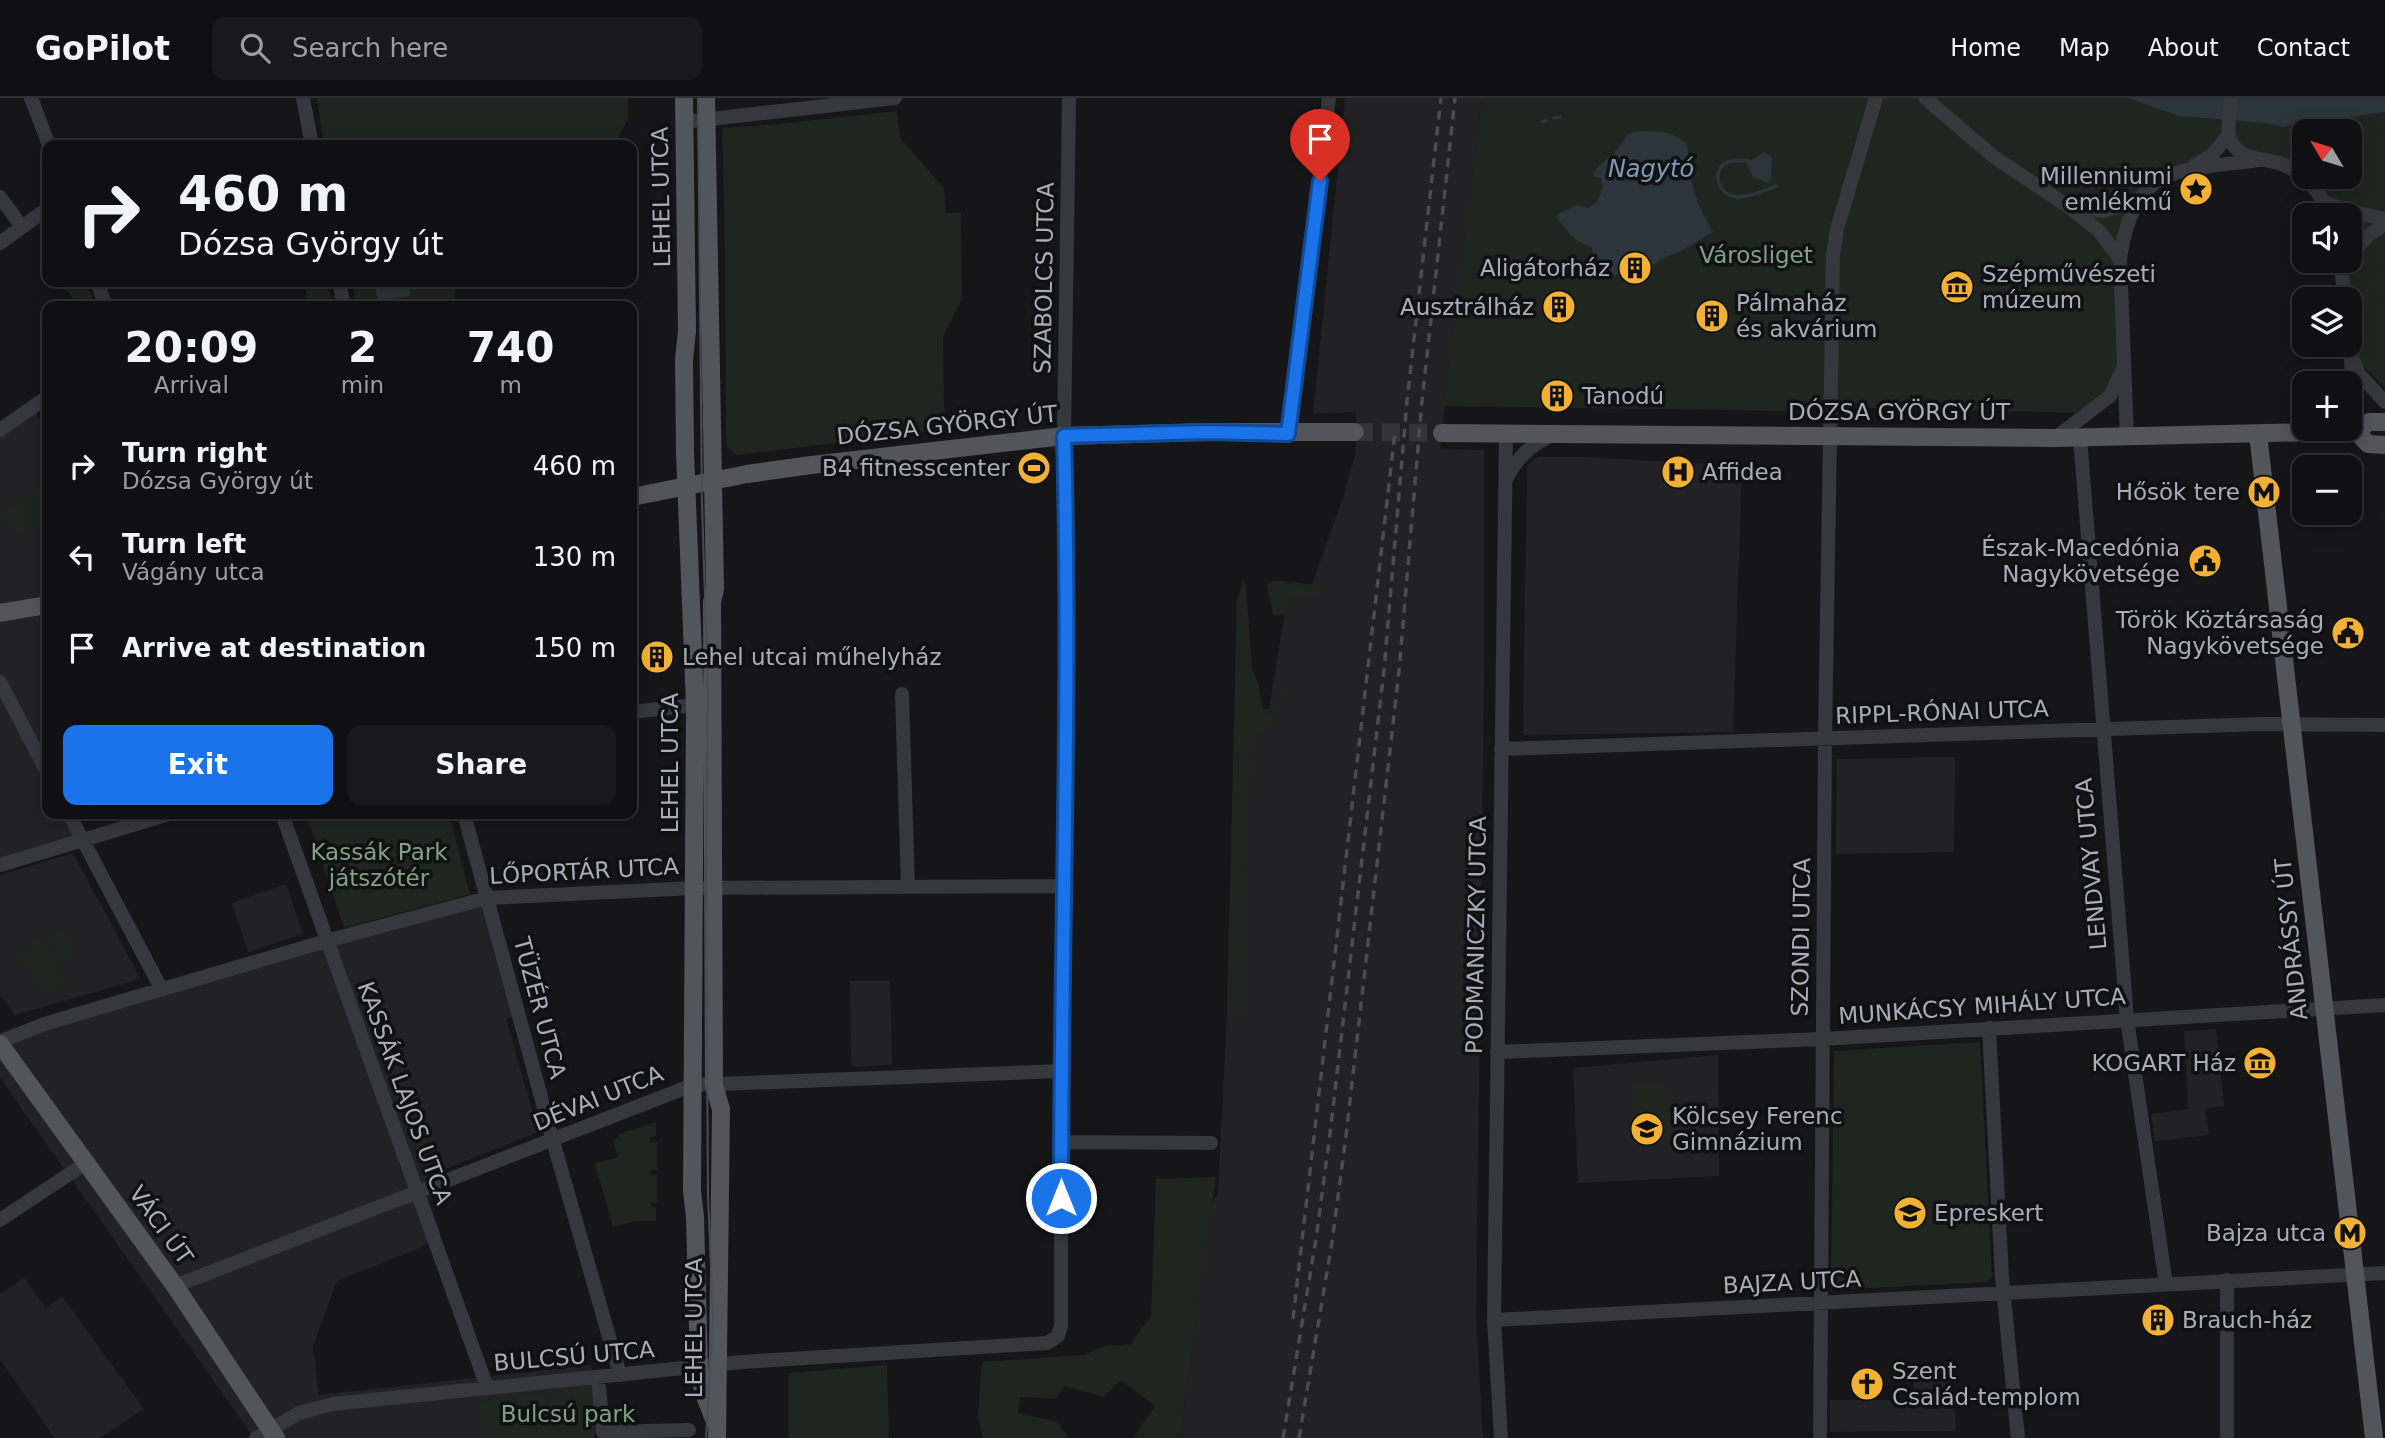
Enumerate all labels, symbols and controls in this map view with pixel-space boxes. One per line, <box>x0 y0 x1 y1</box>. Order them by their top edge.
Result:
search box <box>212 17 702 80</box>
text: GoPilot <box>35 29 170 68</box>
icon: search <box>236 29 274 67</box>
text: Search here <box>292 33 448 63</box>
text: Home <box>1950 34 2021 62</box>
text: Map <box>2059 34 2110 62</box>
text: About <box>2148 34 2219 62</box>
text: Contact <box>2257 34 2350 62</box>
pin <box>1290 109 1350 181</box>
north arrow <box>2292 119 2362 189</box>
map controls <box>2292 119 2362 525</box>
icon: arrive <box>1301 120 1339 158</box>
street label: LEHEL UTCA <box>647 126 675 268</box>
water label: Nagytó <box>1608 155 1694 183</box>
place label: Millenniumi emlékmű <box>2040 163 2172 215</box>
text: 460 m <box>178 166 348 223</box>
icon: right <box>63 168 154 259</box>
place icon: Millenniumi emlékmű <box>2177 170 2215 208</box>
street label: SZABOLCS UTCA <box>1029 182 1059 374</box>
button: sound <box>2292 203 2362 273</box>
text: Dózsa György út <box>178 225 444 263</box>
park label: Városliget <box>1699 242 1813 268</box>
building icon: Aligátorház <box>1616 249 1654 287</box>
place label: Aligátorház <box>1480 255 1610 281</box>
place label: Szépművészeti múzeum <box>1982 261 2156 313</box>
museum icon: Szépművészeti múzeum <box>1938 268 1976 306</box>
button: layers <box>2292 287 2362 357</box>
building icon: Ausztrálház <box>1540 288 1578 326</box>
place label: Pálmaház és akvárium <box>1736 290 1877 342</box>
place label: Ausztrálház <box>1400 294 1534 320</box>
building icon: Pálmaház és akvárium <box>1693 297 1731 335</box>
text: 20:09 <box>125 323 258 372</box>
text: 2 <box>348 323 377 372</box>
text: 740 <box>467 323 554 372</box>
button: + <box>2292 371 2362 441</box>
text: Arrival <box>154 372 229 398</box>
text: min <box>341 372 384 398</box>
text: m <box>499 372 522 398</box>
building icon: Tanodú <box>1538 377 1576 415</box>
place label: Tanodú <box>1581 383 1664 409</box>
street label: DÓZSA GYÖRGY ÚT <box>1788 398 2011 425</box>
street label: DÓZSA GYÖRGY ÚT <box>835 399 1060 450</box>
text: Turn right <box>122 438 267 468</box>
icon: right <box>63 447 101 485</box>
sports icon: B4 fitnesscenter <box>1015 449 1053 487</box>
text: 460 m <box>533 451 616 481</box>
hospital icon: Affidea <box>1659 453 1697 491</box>
place label: B4 fitnesscenter <box>822 455 1011 481</box>
button: − <box>2292 455 2362 525</box>
place label: Affidea <box>1702 459 1783 485</box>
text: Dózsa György út <box>122 468 313 494</box>
metro station icon: Hősök tere <box>2245 473 2283 511</box>
place label: Hősök tere <box>2116 479 2240 505</box>
text: Turn left <box>122 529 246 559</box>
place label: Észak-Macedónia Nagykövetsége <box>1981 534 2180 587</box>
icon: left <box>63 538 101 576</box>
text: 130 m <box>533 542 616 572</box>
public building icon: Észak-Macedónia Nagykövetsége <box>2186 542 2224 580</box>
text: Vágány utca <box>122 559 265 585</box>
place label: Török Köztársaság Nagykövetsége <box>2115 607 2324 659</box>
public building icon: Török Köztársaság Nagykövetsége <box>2329 614 2367 652</box>
icon: arrive <box>63 629 101 667</box>
text: Arrive at destination <box>122 633 426 663</box>
text: 150 m <box>533 633 616 663</box>
building icon: Lehel utcai műhelyház <box>638 638 676 676</box>
place label: Lehel utcai műhelyház <box>682 644 941 670</box>
street label: LEHEL UTCA <box>657 692 683 833</box>
street label: RIPPL-RÓNAI UTCA <box>1835 694 2049 729</box>
button: Exit <box>63 725 333 805</box>
button: Share <box>347 725 616 805</box>
street label: LENDVAY UTCA <box>2070 777 2111 951</box>
street label: PODMANICZKY UTCA <box>1461 816 1491 1054</box>
park label: Kassák Park játszótér <box>310 839 448 891</box>
street label: LŐPORTÁR UTCA <box>488 852 680 889</box>
street label: ANDRÁSSY ÚT <box>2268 856 2312 1021</box>
street label: SZONDI UTCA <box>1787 857 1815 1017</box>
street label: TÜZÉR UTCA <box>508 933 572 1082</box>
street label: KASSÁK LAJOS UTCA <box>353 978 458 1208</box>
street label: MUNKÁCSY MIHÁLY UTCA <box>1837 982 2127 1029</box>
museum icon: KOGART Ház <box>2241 1044 2279 1082</box>
place label: KOGART Ház <box>2091 1050 2236 1076</box>
street label: DÉVAI UTCA <box>529 1059 667 1136</box>
place label: Kölcsey Ferenc Gimnázium <box>1672 1103 1843 1155</box>
school or university icon: Kölcsey Ferenc Gimnázium <box>1628 1110 1666 1148</box>
position arrow <box>1024 1161 1098 1235</box>
street label: VÁCI ÚT <box>124 1180 200 1270</box>
school or university icon: Epreskert <box>1891 1194 1929 1232</box>
place label: Epreskert <box>1934 1200 2043 1226</box>
metro station icon: Bajza utca <box>2331 1214 2369 1252</box>
place label: Bajza utca <box>2206 1220 2326 1246</box>
street label: LEHEL UTCA <box>681 1257 707 1398</box>
street label: BAJZA UTCA <box>1722 1265 1862 1299</box>
building icon: Brauch-ház <box>2139 1301 2177 1339</box>
place label: Brauch-ház <box>2182 1307 2312 1333</box>
street label: BULCSÚ UTCA <box>492 1335 656 1376</box>
place label: Szent Család-templom <box>1892 1358 2081 1410</box>
church icon: Szent Család-templom <box>1848 1365 1886 1403</box>
park label: Bulcsú park <box>501 1401 636 1427</box>

